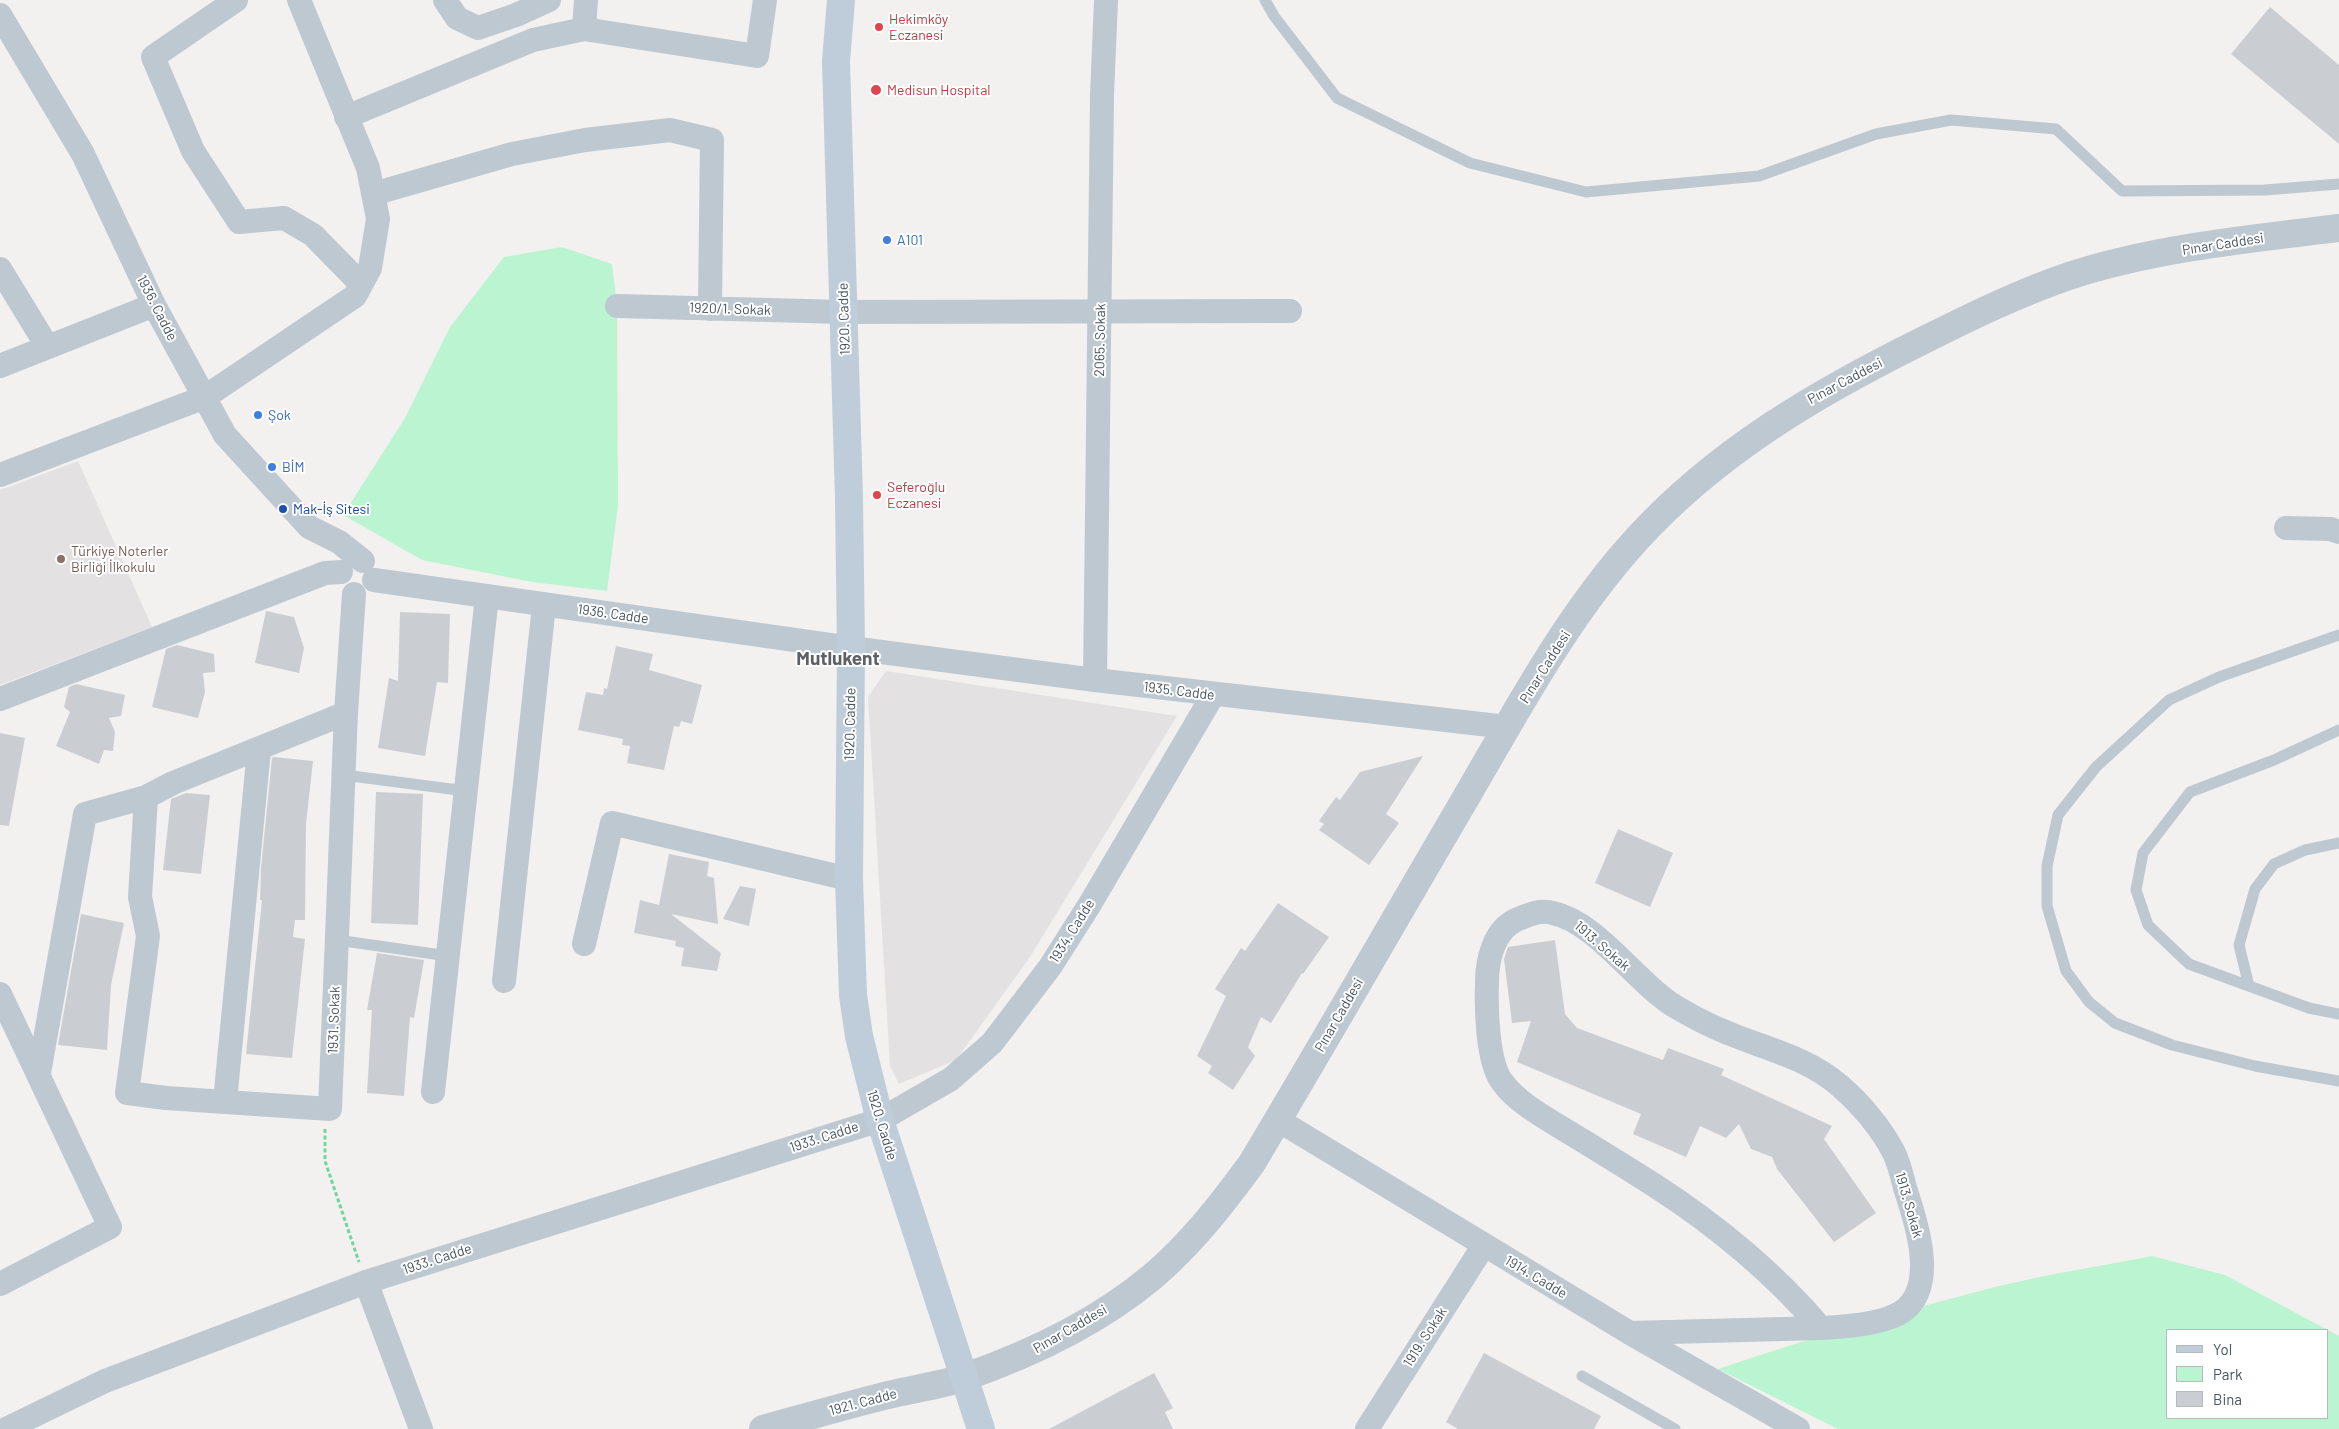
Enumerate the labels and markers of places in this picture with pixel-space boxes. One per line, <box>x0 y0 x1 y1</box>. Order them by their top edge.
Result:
place label: Hekimköy Eczanesi <box>889 11 948 44</box>
marker: Hekimköy Eczanesi <box>873 21 885 33</box>
place label: Medisun Hospital <box>887 82 991 98</box>
marker: Medisun Hospital <box>869 83 883 97</box>
place label: A101 <box>897 232 923 248</box>
marker: A101 <box>881 234 893 246</box>
place label: Şok <box>268 407 291 423</box>
marker: Şok <box>252 409 264 421</box>
place label: BİM <box>282 459 304 475</box>
marker: BİM <box>266 461 278 473</box>
place label: Seferoğlu Eczanesi <box>887 479 945 512</box>
marker: Seferoğlu Eczanesi <box>871 489 883 501</box>
place label: Mak-İş Sitesi <box>293 501 370 517</box>
marker: Mak-İş Sitesi <box>277 503 289 515</box>
place label: Türkiye Noterler Birliği İlkokulu <box>71 543 168 576</box>
marker: Türkiye Noterler Birliği İlkokulu <box>55 553 67 565</box>

